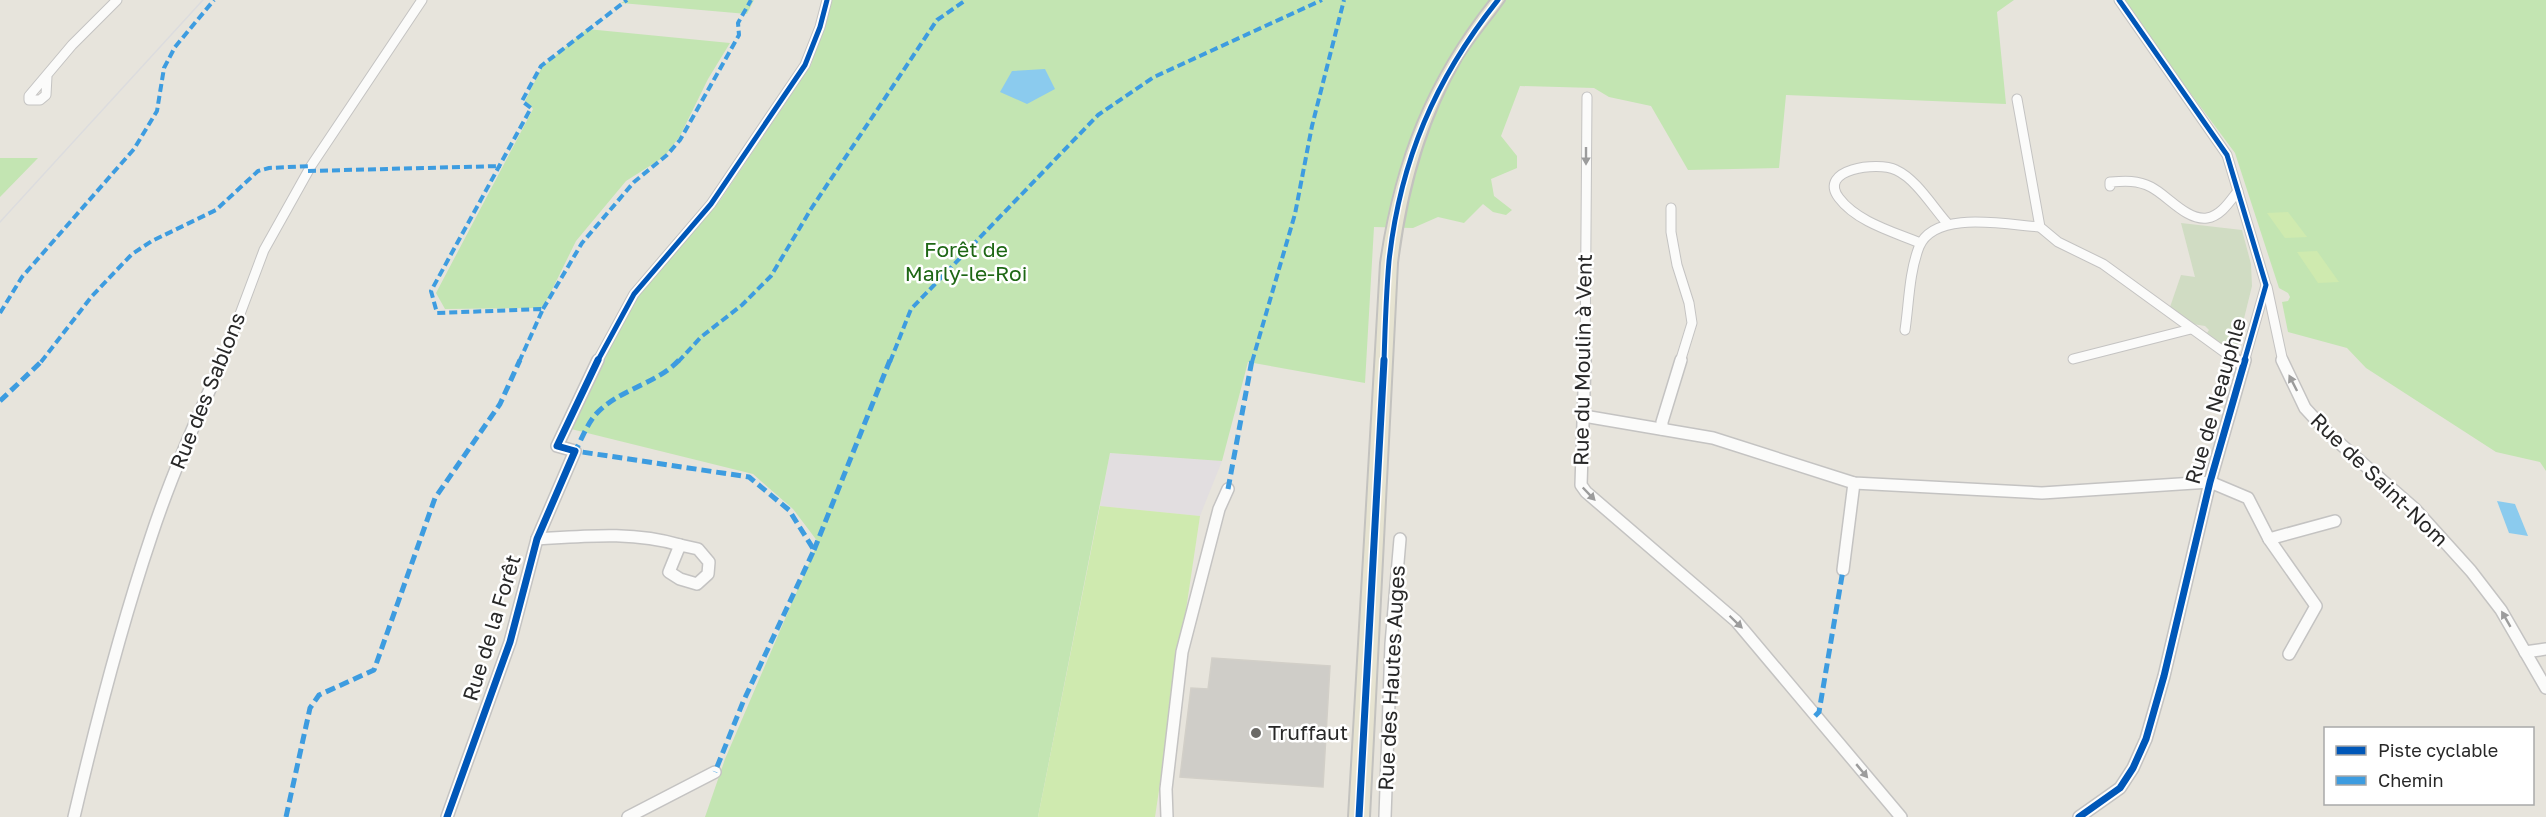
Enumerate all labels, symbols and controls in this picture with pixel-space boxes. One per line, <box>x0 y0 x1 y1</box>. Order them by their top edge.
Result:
one-way arrow <box>1581 146 1591 165</box>
park label: Forêt de Marly-le-Roi <box>905 236 1027 286</box>
street label: Rue du Moulin à Vent <box>1567 254 1597 466</box>
street label: Rue des Sablons <box>164 308 250 473</box>
street label: Rue de Neauphle <box>2179 315 2251 487</box>
one-way arrow <box>2288 374 2297 391</box>
street label: Rue de Saint-Nom <box>2306 407 2454 552</box>
one-way arrow <box>1582 487 1597 501</box>
street label: Rue de la Forêt <box>456 551 526 704</box>
street label: Rue des Hautes Auges <box>1372 565 1410 791</box>
one-way arrow <box>2501 611 2512 627</box>
one-way arrow <box>1729 615 1744 629</box>
place label: Truffaut <box>1268 719 1348 745</box>
marker: Truffaut <box>1249 726 1263 740</box>
legend <box>2324 727 2534 805</box>
text: Piste cyclable <box>2378 739 2498 761</box>
one-way arrow <box>1855 763 1868 779</box>
text: Chemin <box>2378 769 2444 791</box>

